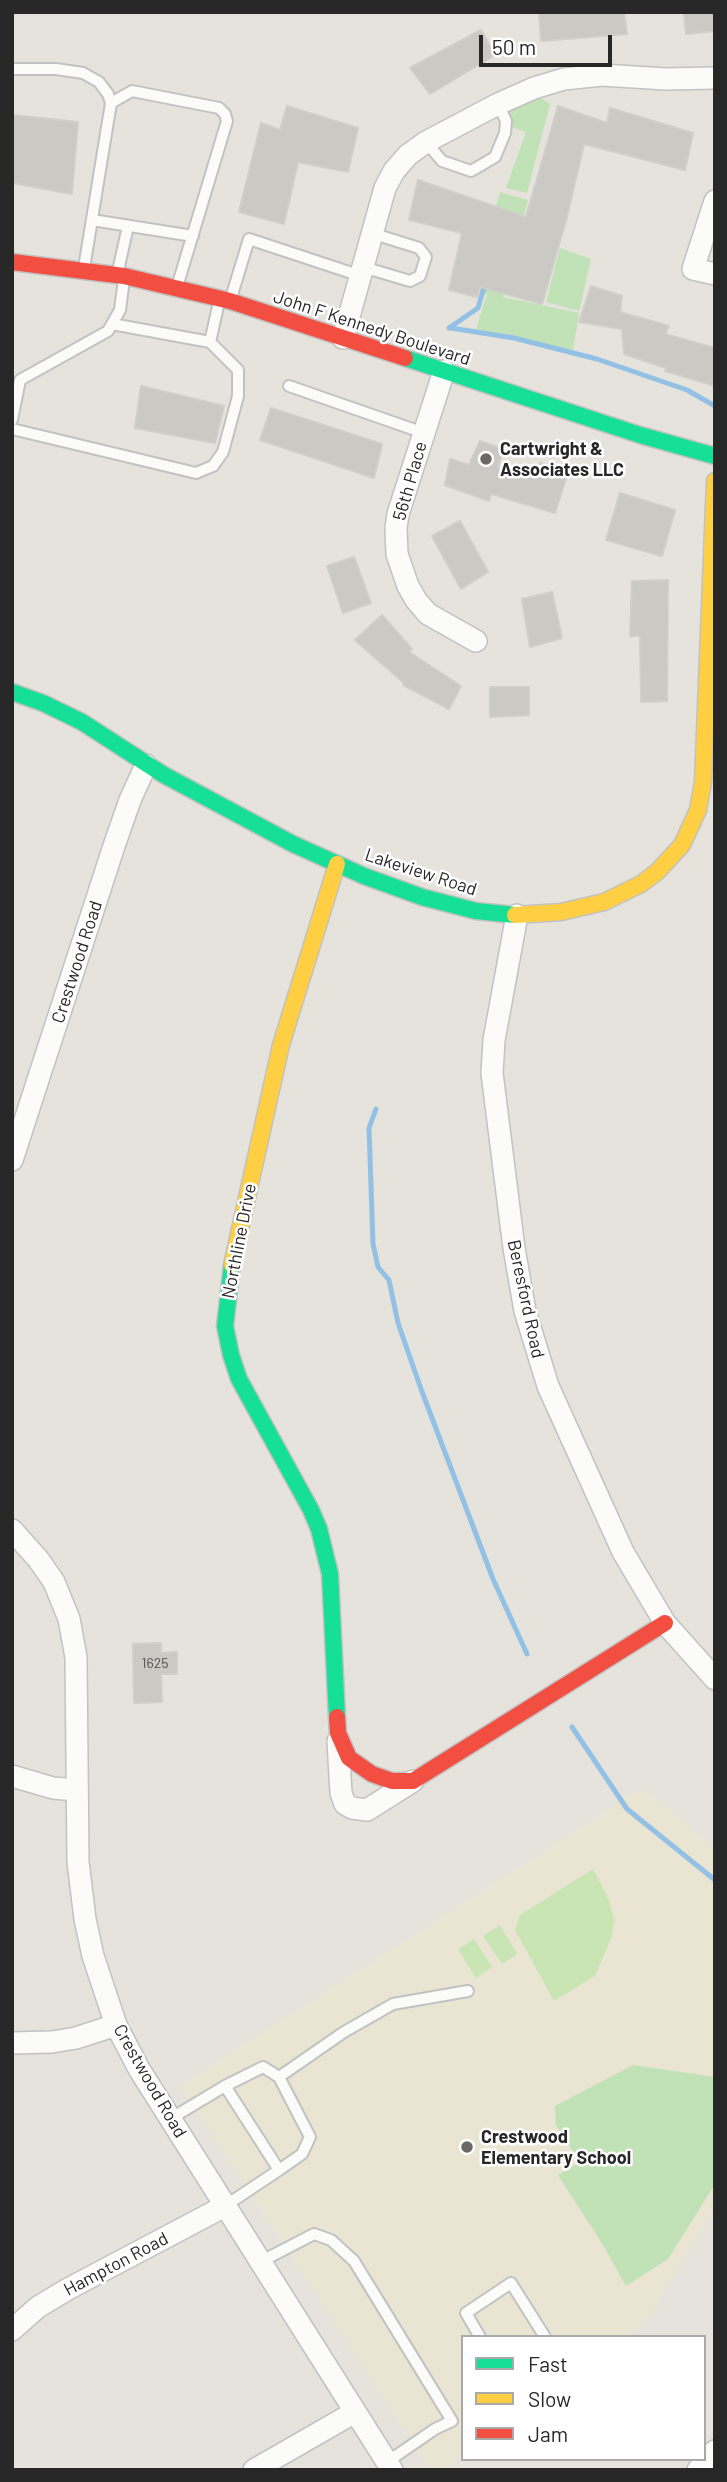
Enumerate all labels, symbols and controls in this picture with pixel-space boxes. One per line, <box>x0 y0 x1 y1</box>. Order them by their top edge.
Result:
scale bar <box>482 21 615 65</box>
text: 50 m <box>492 34 536 59</box>
street label: John F Kennedy Boulevard <box>271 286 473 370</box>
place label: Cartwright & Associates LLC <box>500 438 624 480</box>
street label: 56th Place <box>388 439 432 523</box>
marker: Cartwright & Associates LLC <box>478 451 494 467</box>
street label: Lakeview Road <box>362 844 480 900</box>
street label: Crestwood Road <box>47 898 107 1026</box>
street label: Northline Drive <box>217 1182 261 1300</box>
street label: Beresford Road <box>503 1238 549 1360</box>
house number: 1625 <box>142 1655 168 1671</box>
street label: Crestwood Road <box>109 2020 191 2142</box>
place label: Crestwood Elementary School <box>481 2126 631 2168</box>
marker: Crestwood Elementary School <box>459 2139 475 2155</box>
street label: Hampton Road <box>60 2227 172 2301</box>
legend <box>461 2335 706 2461</box>
text: Fast <box>528 2351 568 2376</box>
text: Slow <box>528 2386 571 2411</box>
text: Jam <box>528 2421 568 2446</box>

